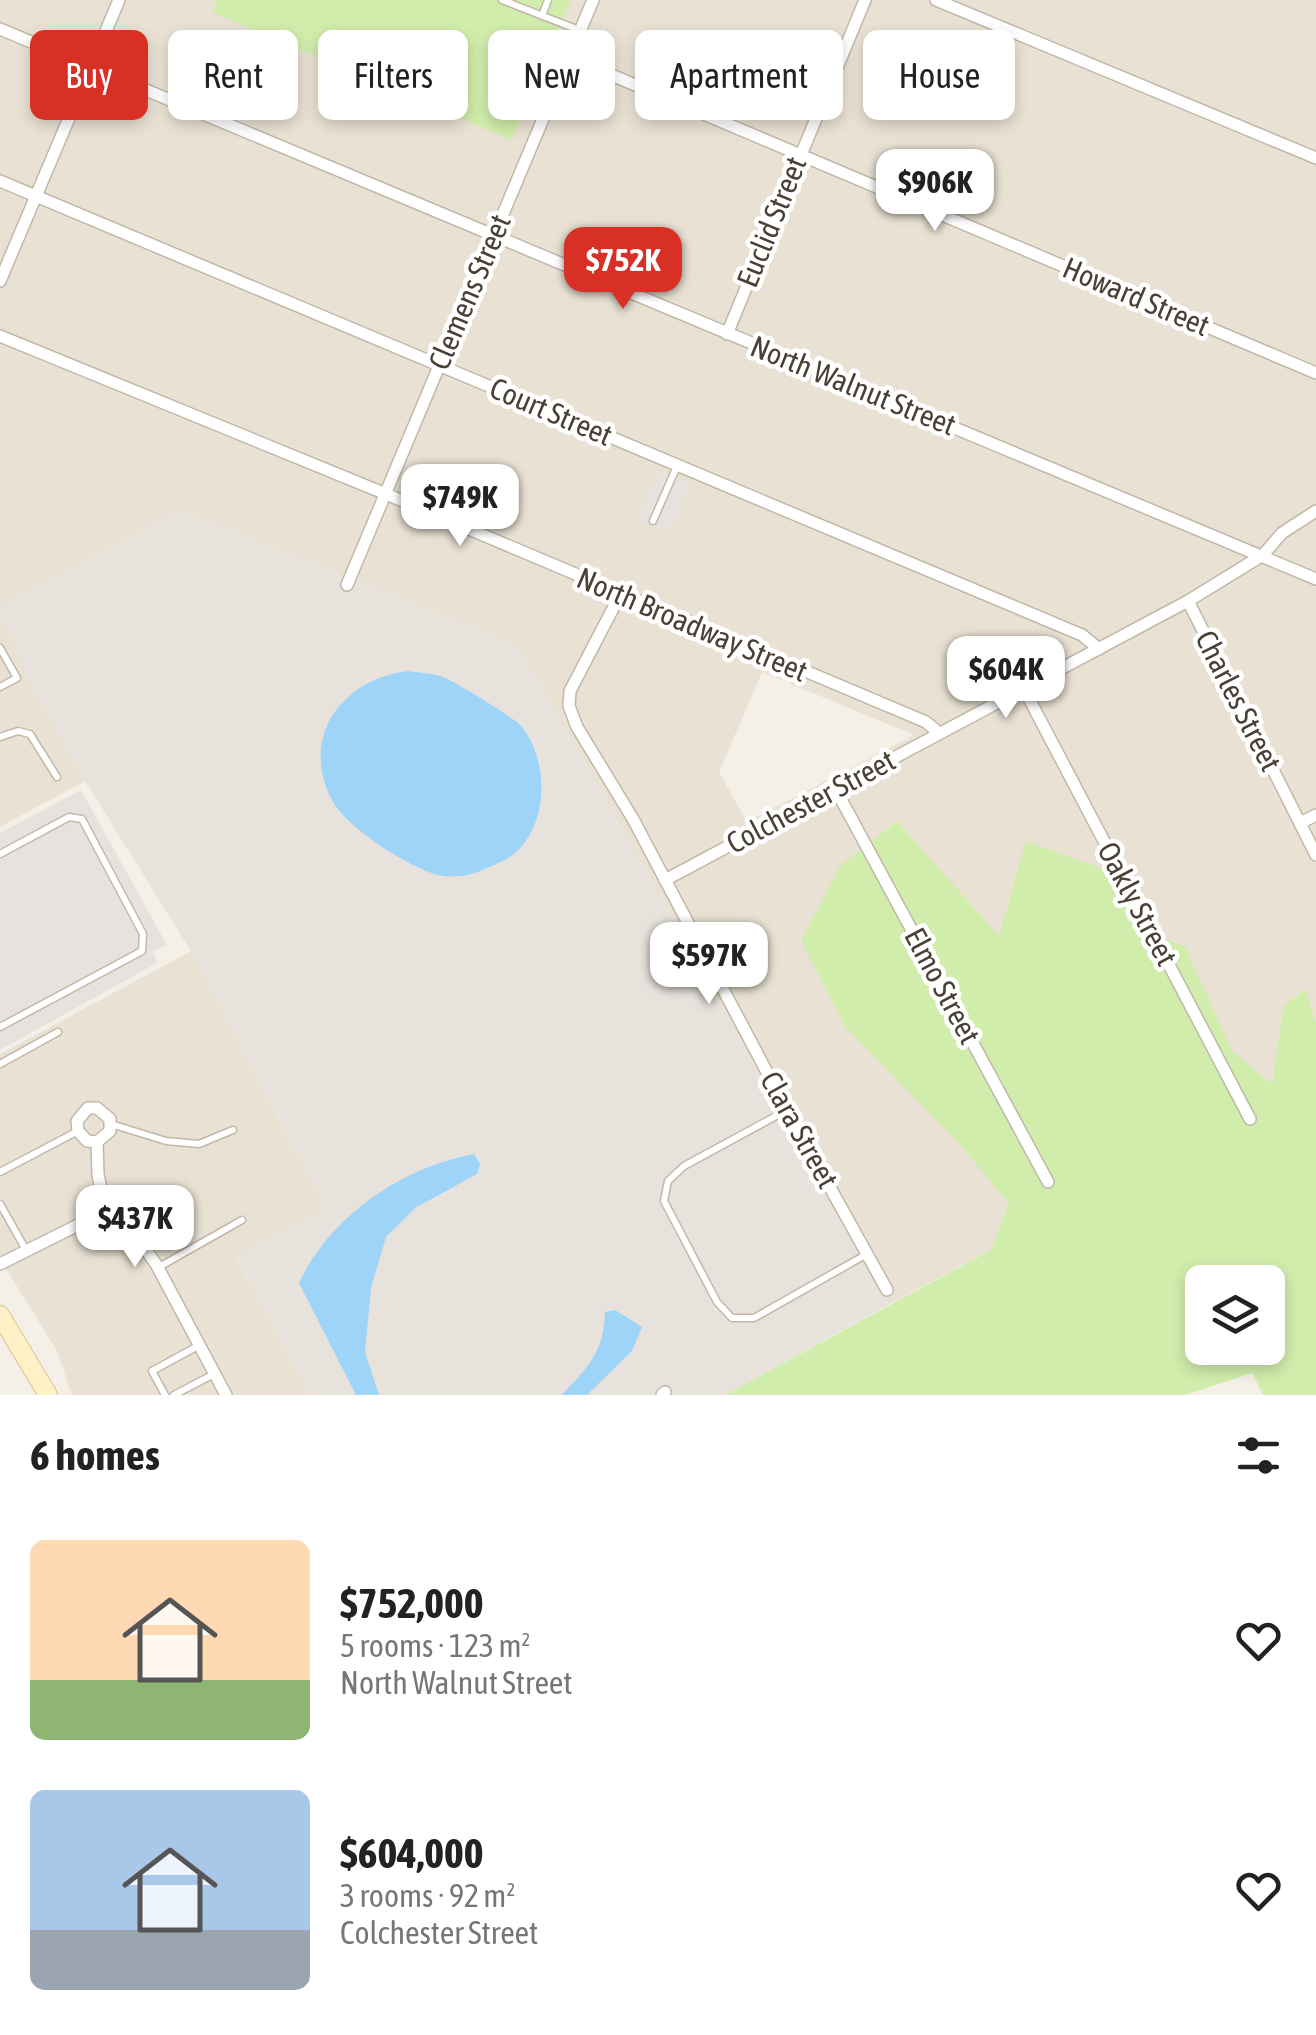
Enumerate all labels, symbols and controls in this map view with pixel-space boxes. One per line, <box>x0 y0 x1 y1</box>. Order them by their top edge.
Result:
chip: Buy <box>30 30 148 120</box>
chip: Rent <box>168 30 298 120</box>
chip: Filters <box>318 30 468 120</box>
chip: New <box>488 30 615 120</box>
chip: Apartment <box>635 30 843 120</box>
chip: House <box>863 30 1015 120</box>
pin: $906K <box>865 149 1005 234</box>
street label: Euclid Street <box>730 152 813 292</box>
text: $906K <box>898 163 972 200</box>
street label: Clemens Street <box>421 209 517 374</box>
pin: $752K <box>553 227 693 312</box>
text: $752K <box>586 241 660 278</box>
street label: Howard Street <box>1058 250 1215 342</box>
street label: North Walnut Street <box>746 328 961 442</box>
street label: Court Street <box>485 370 618 452</box>
pin: $749K <box>390 464 530 549</box>
text: $749K <box>423 478 497 515</box>
street label: North Broadway Street <box>572 560 813 688</box>
street label: Charles Street <box>1189 625 1289 776</box>
pin: $604K <box>936 636 1076 721</box>
text: $604K <box>969 650 1043 687</box>
street label: Colchester Street <box>720 742 901 860</box>
street label: Oakly Street <box>1091 836 1184 971</box>
pin: $597K <box>639 922 779 1007</box>
street label: Elmo Street <box>898 922 988 1049</box>
text: $597K <box>672 936 746 973</box>
street label: Clara Street <box>754 1066 846 1194</box>
pin: $437K <box>65 1185 205 1270</box>
text: $437K <box>98 1199 172 1236</box>
map controls <box>1185 1265 1285 1365</box>
button: layers <box>1185 1265 1285 1365</box>
icon: filters <box>1231 1428 1286 1483</box>
text: 6 homes <box>30 1431 160 1479</box>
text: $752,000 <box>340 1579 484 1627</box>
icon: home <box>110 1580 230 1700</box>
icon: heart <box>1231 1613 1286 1668</box>
text: 5 rooms · 123 m² <box>340 1627 530 1664</box>
text: North Walnut Street <box>340 1664 573 1701</box>
text: $604,000 <box>340 1829 484 1877</box>
icon: home <box>110 1830 230 1950</box>
icon: heart <box>1231 1863 1286 1918</box>
text: 3 rooms · 92 m² <box>340 1877 515 1914</box>
text: Colchester Street <box>340 1914 538 1951</box>

